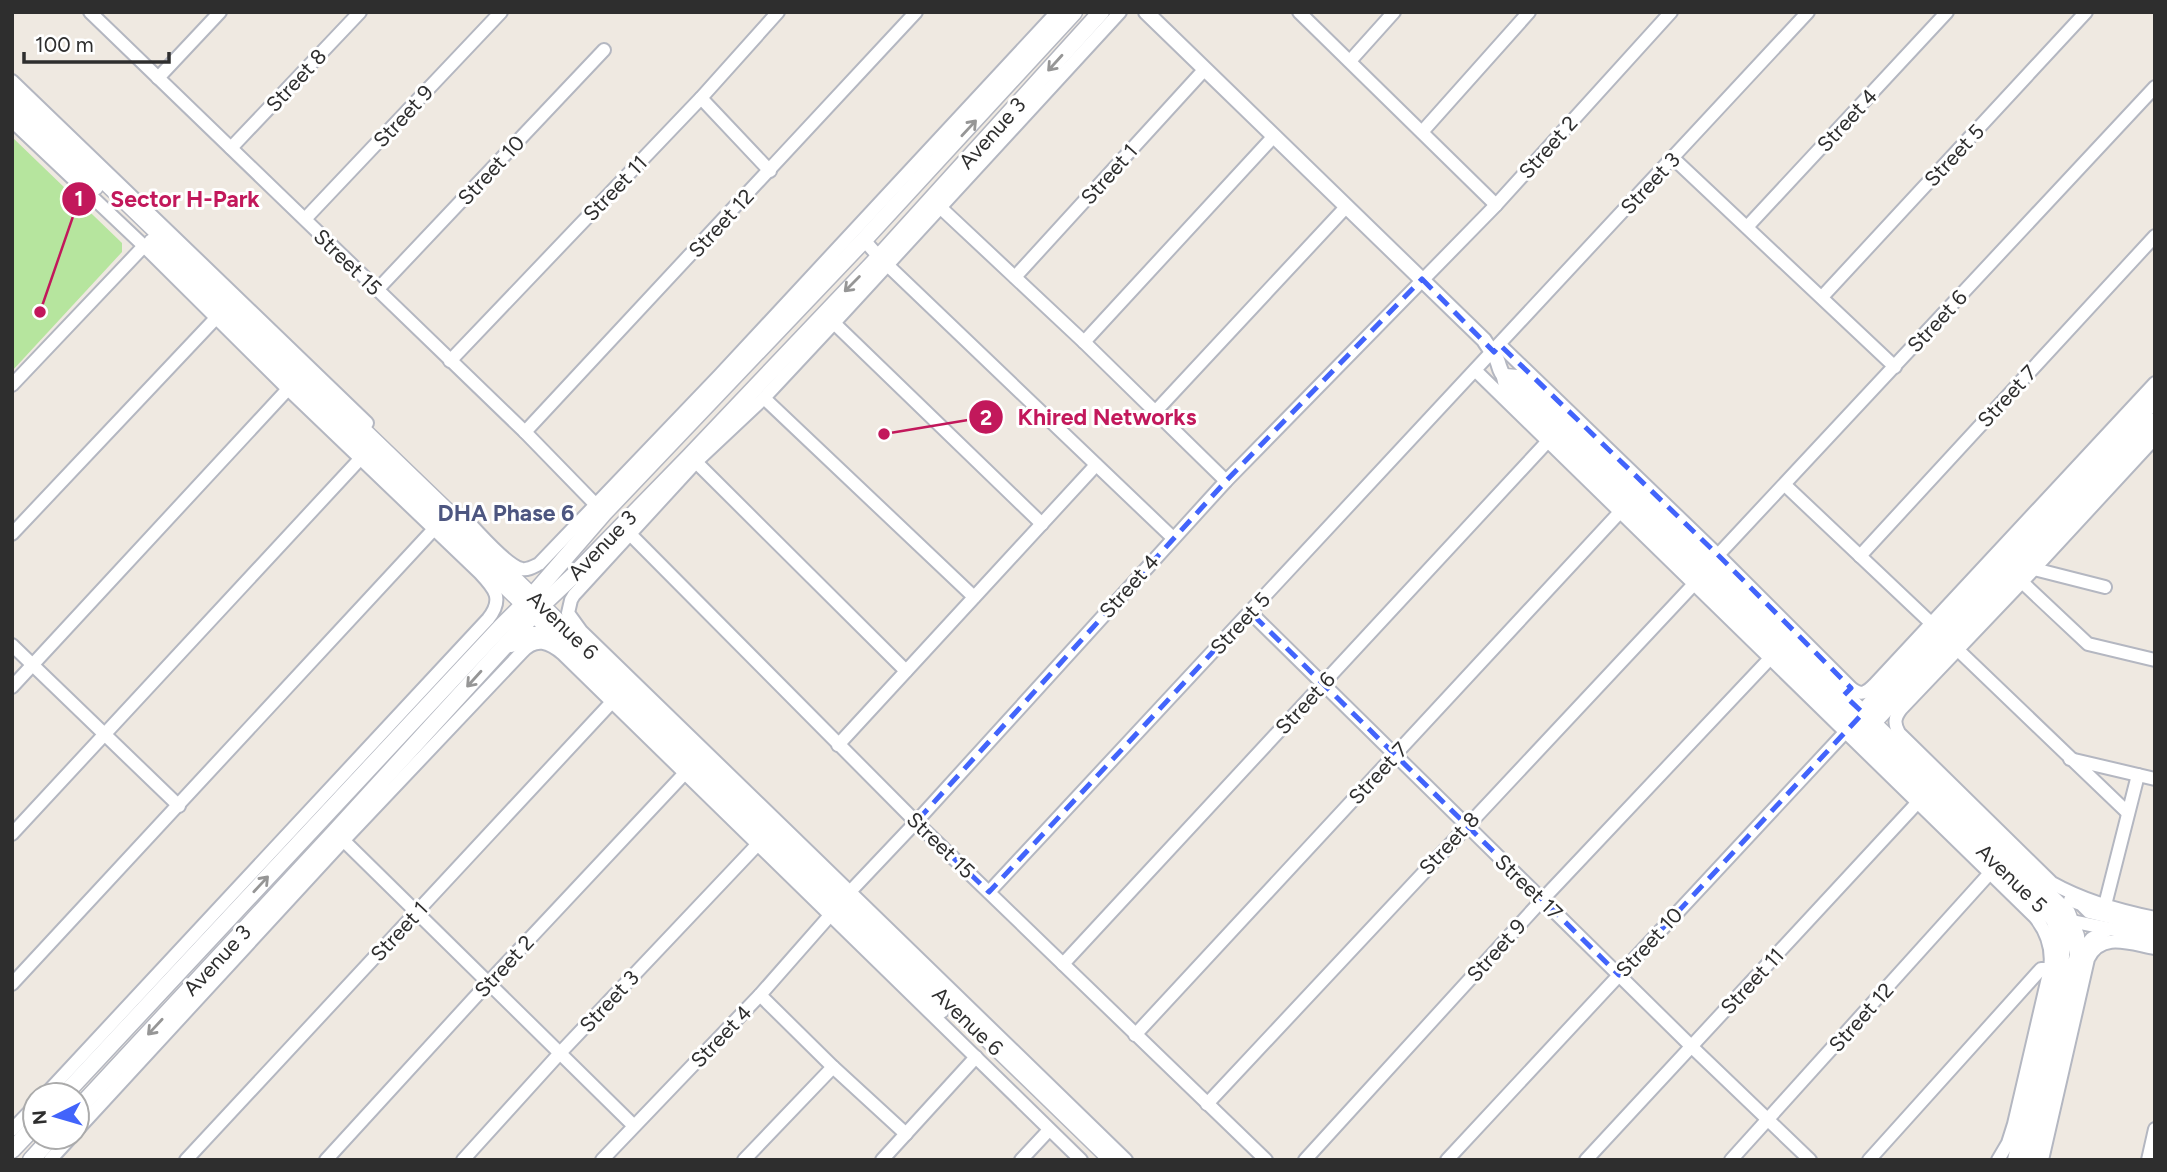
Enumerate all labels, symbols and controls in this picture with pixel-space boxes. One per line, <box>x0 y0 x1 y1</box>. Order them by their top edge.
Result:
scale bar <box>24 21 170 65</box>
text: 100 m <box>35 32 94 57</box>
street label: Street 8 <box>261 43 331 117</box>
one-way arrow <box>1047 54 1064 71</box>
street label: Street 9 <box>368 80 438 152</box>
street label: Street 4 <box>1812 83 1882 157</box>
street label: Avenue 3 <box>953 92 1031 174</box>
street label: Street 2 <box>1513 110 1583 184</box>
street label: Street 5 <box>1919 119 1989 191</box>
one-way arrow <box>960 120 977 137</box>
street label: Street 10 <box>452 130 530 210</box>
street label: Street 1 <box>1075 139 1143 209</box>
street label: Street 3 <box>1615 147 1685 219</box>
street label: Street 11 <box>578 150 652 226</box>
callout: Sector H-Park <box>61 177 274 221</box>
street label: Street 12 <box>683 184 759 262</box>
text: Sector H-Park <box>110 185 260 213</box>
text: 1 <box>75 186 83 211</box>
street label: Street 15 <box>309 224 387 300</box>
one-way arrow <box>843 276 860 293</box>
street label: Street 6 <box>1902 285 1972 357</box>
street label: Street 7 <box>1972 360 2042 432</box>
callout: Khired Networks <box>968 395 1210 439</box>
text: Khired Networks <box>1018 403 1197 431</box>
text: 2 <box>980 405 992 430</box>
district label: DHA Phase 6 <box>438 499 574 527</box>
street label: Avenue 3 <box>563 505 641 585</box>
street label: Street 4 <box>1094 549 1164 623</box>
street label: Avenue 6 <box>523 585 603 665</box>
street label: Street 5 <box>1205 587 1275 659</box>
street label: Street 6 <box>1270 667 1340 739</box>
one-way arrow <box>466 669 482 687</box>
street label: Street 7 <box>1343 737 1413 809</box>
street label: Street 8 <box>1414 806 1484 880</box>
street label: Street 15 <box>902 807 980 883</box>
street label: Avenue 5 <box>1972 838 2052 918</box>
street label: Street 17 <box>1490 849 1568 925</box>
one-way arrow <box>252 876 269 893</box>
street label: Street 1 <box>365 896 433 966</box>
street label: Street 10 <box>1610 902 1688 982</box>
street label: Street 9 <box>1461 913 1531 987</box>
street label: Avenue 3 <box>178 919 256 1001</box>
street label: Street 2 <box>469 930 539 1002</box>
street label: Street 11 <box>1715 943 1789 1019</box>
street label: Street 3 <box>574 965 644 1037</box>
street label: Street 12 <box>1823 977 1899 1057</box>
street label: Avenue 6 <box>928 981 1008 1061</box>
street label: Street 4 <box>685 1000 757 1072</box>
one-way arrow <box>147 1018 163 1036</box>
north arrow <box>21 1081 91 1151</box>
text: N <box>27 1109 52 1126</box>

